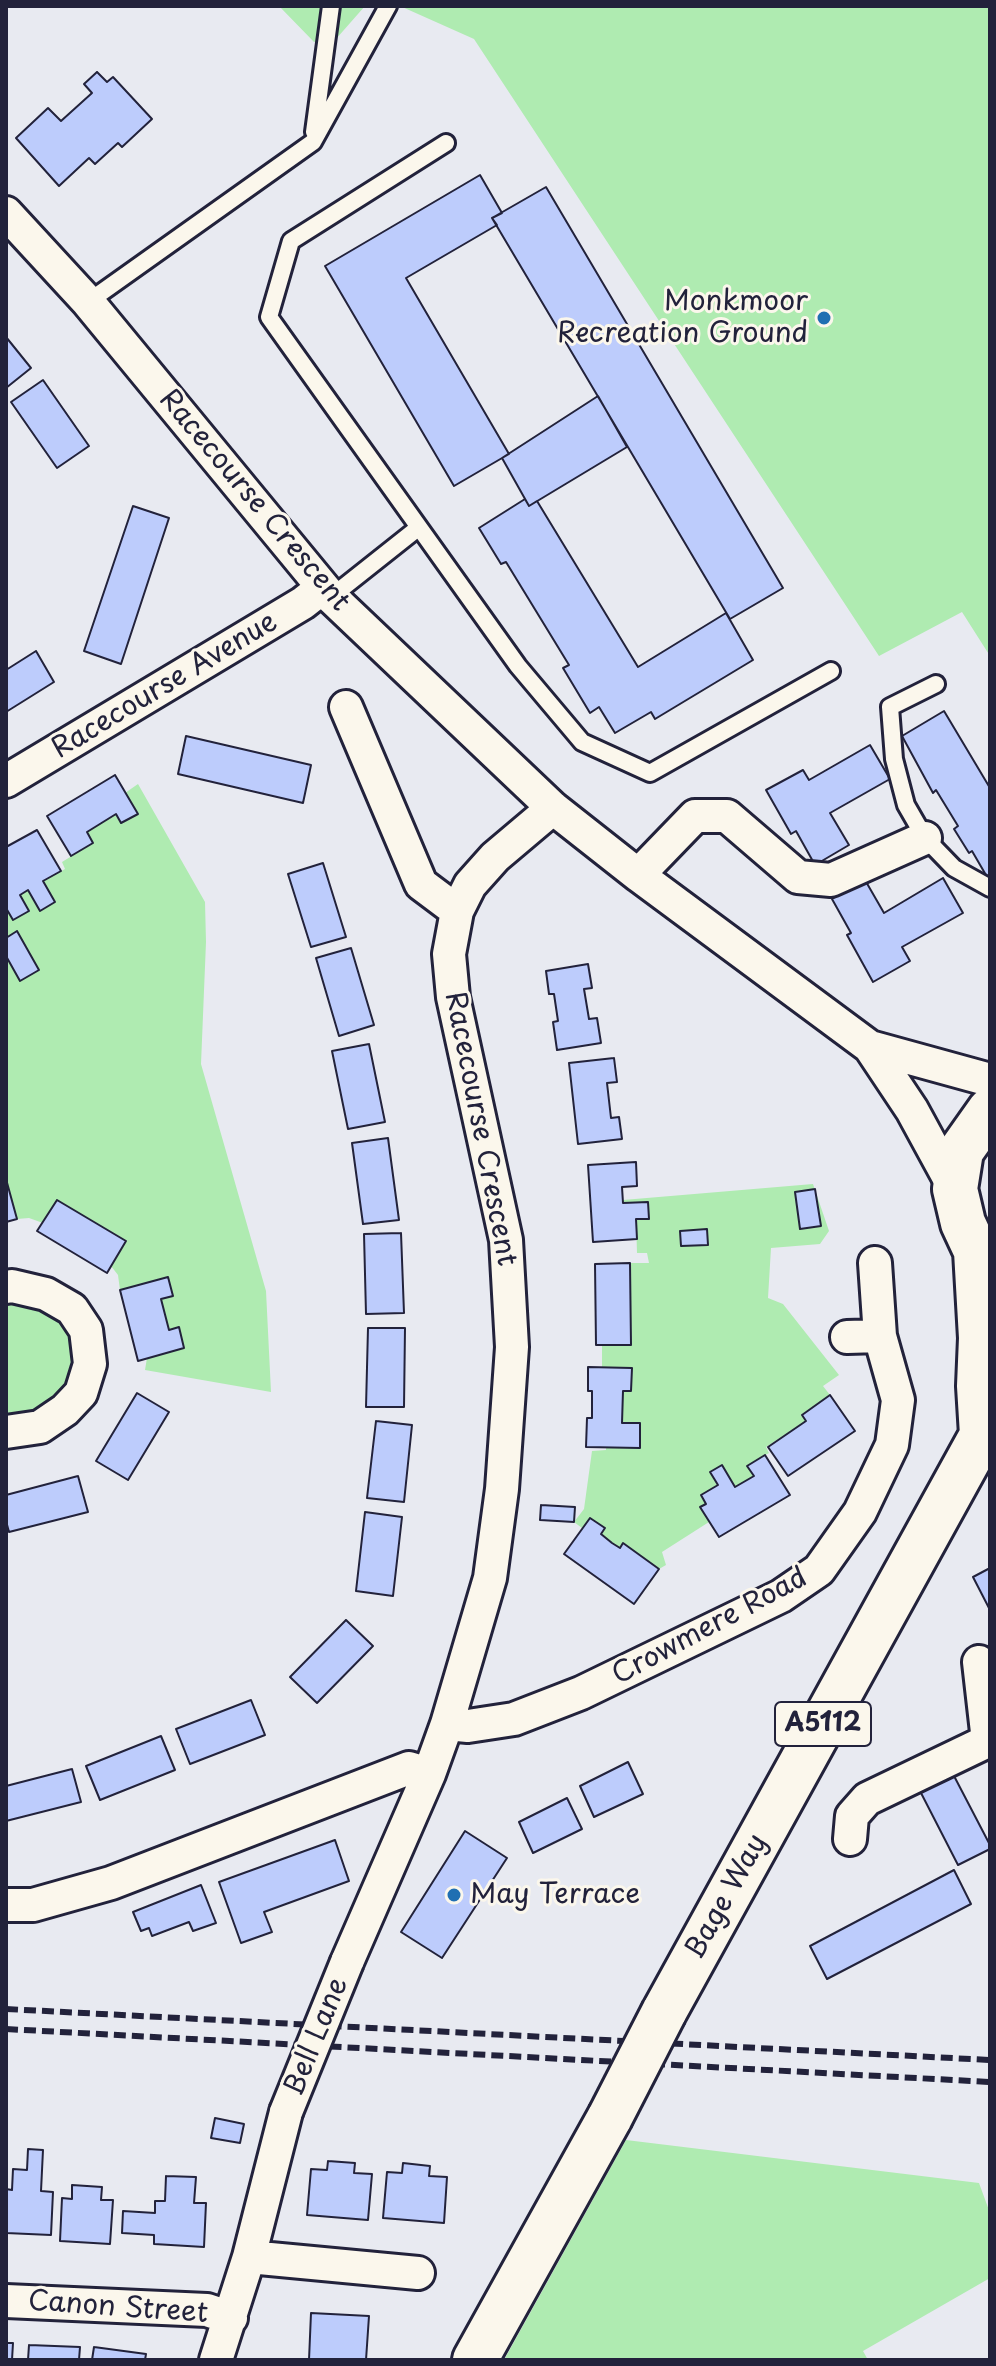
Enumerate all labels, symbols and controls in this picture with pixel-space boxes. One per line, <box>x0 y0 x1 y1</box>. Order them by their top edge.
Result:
place label: Monkmoor Recreation Ground <box>557 285 808 351</box>
marker: Monkmoor Recreation Ground <box>815 309 833 327</box>
street label: Racecourse Crescent <box>152 384 356 618</box>
street label: Racecourse Avenue <box>46 606 284 766</box>
street label: Racecourse Crescent <box>437 989 523 1269</box>
street label: Crowmere Road <box>607 1561 813 1693</box>
road number: A5112 <box>775 1702 871 1746</box>
street label: Bage Way <box>679 1828 775 1966</box>
place label: May Terrace <box>470 1878 640 1912</box>
marker: May Terrace <box>445 1886 463 1904</box>
street label: Bell Lane <box>278 1973 356 2101</box>
street label: Canon Street <box>27 2285 209 2331</box>

